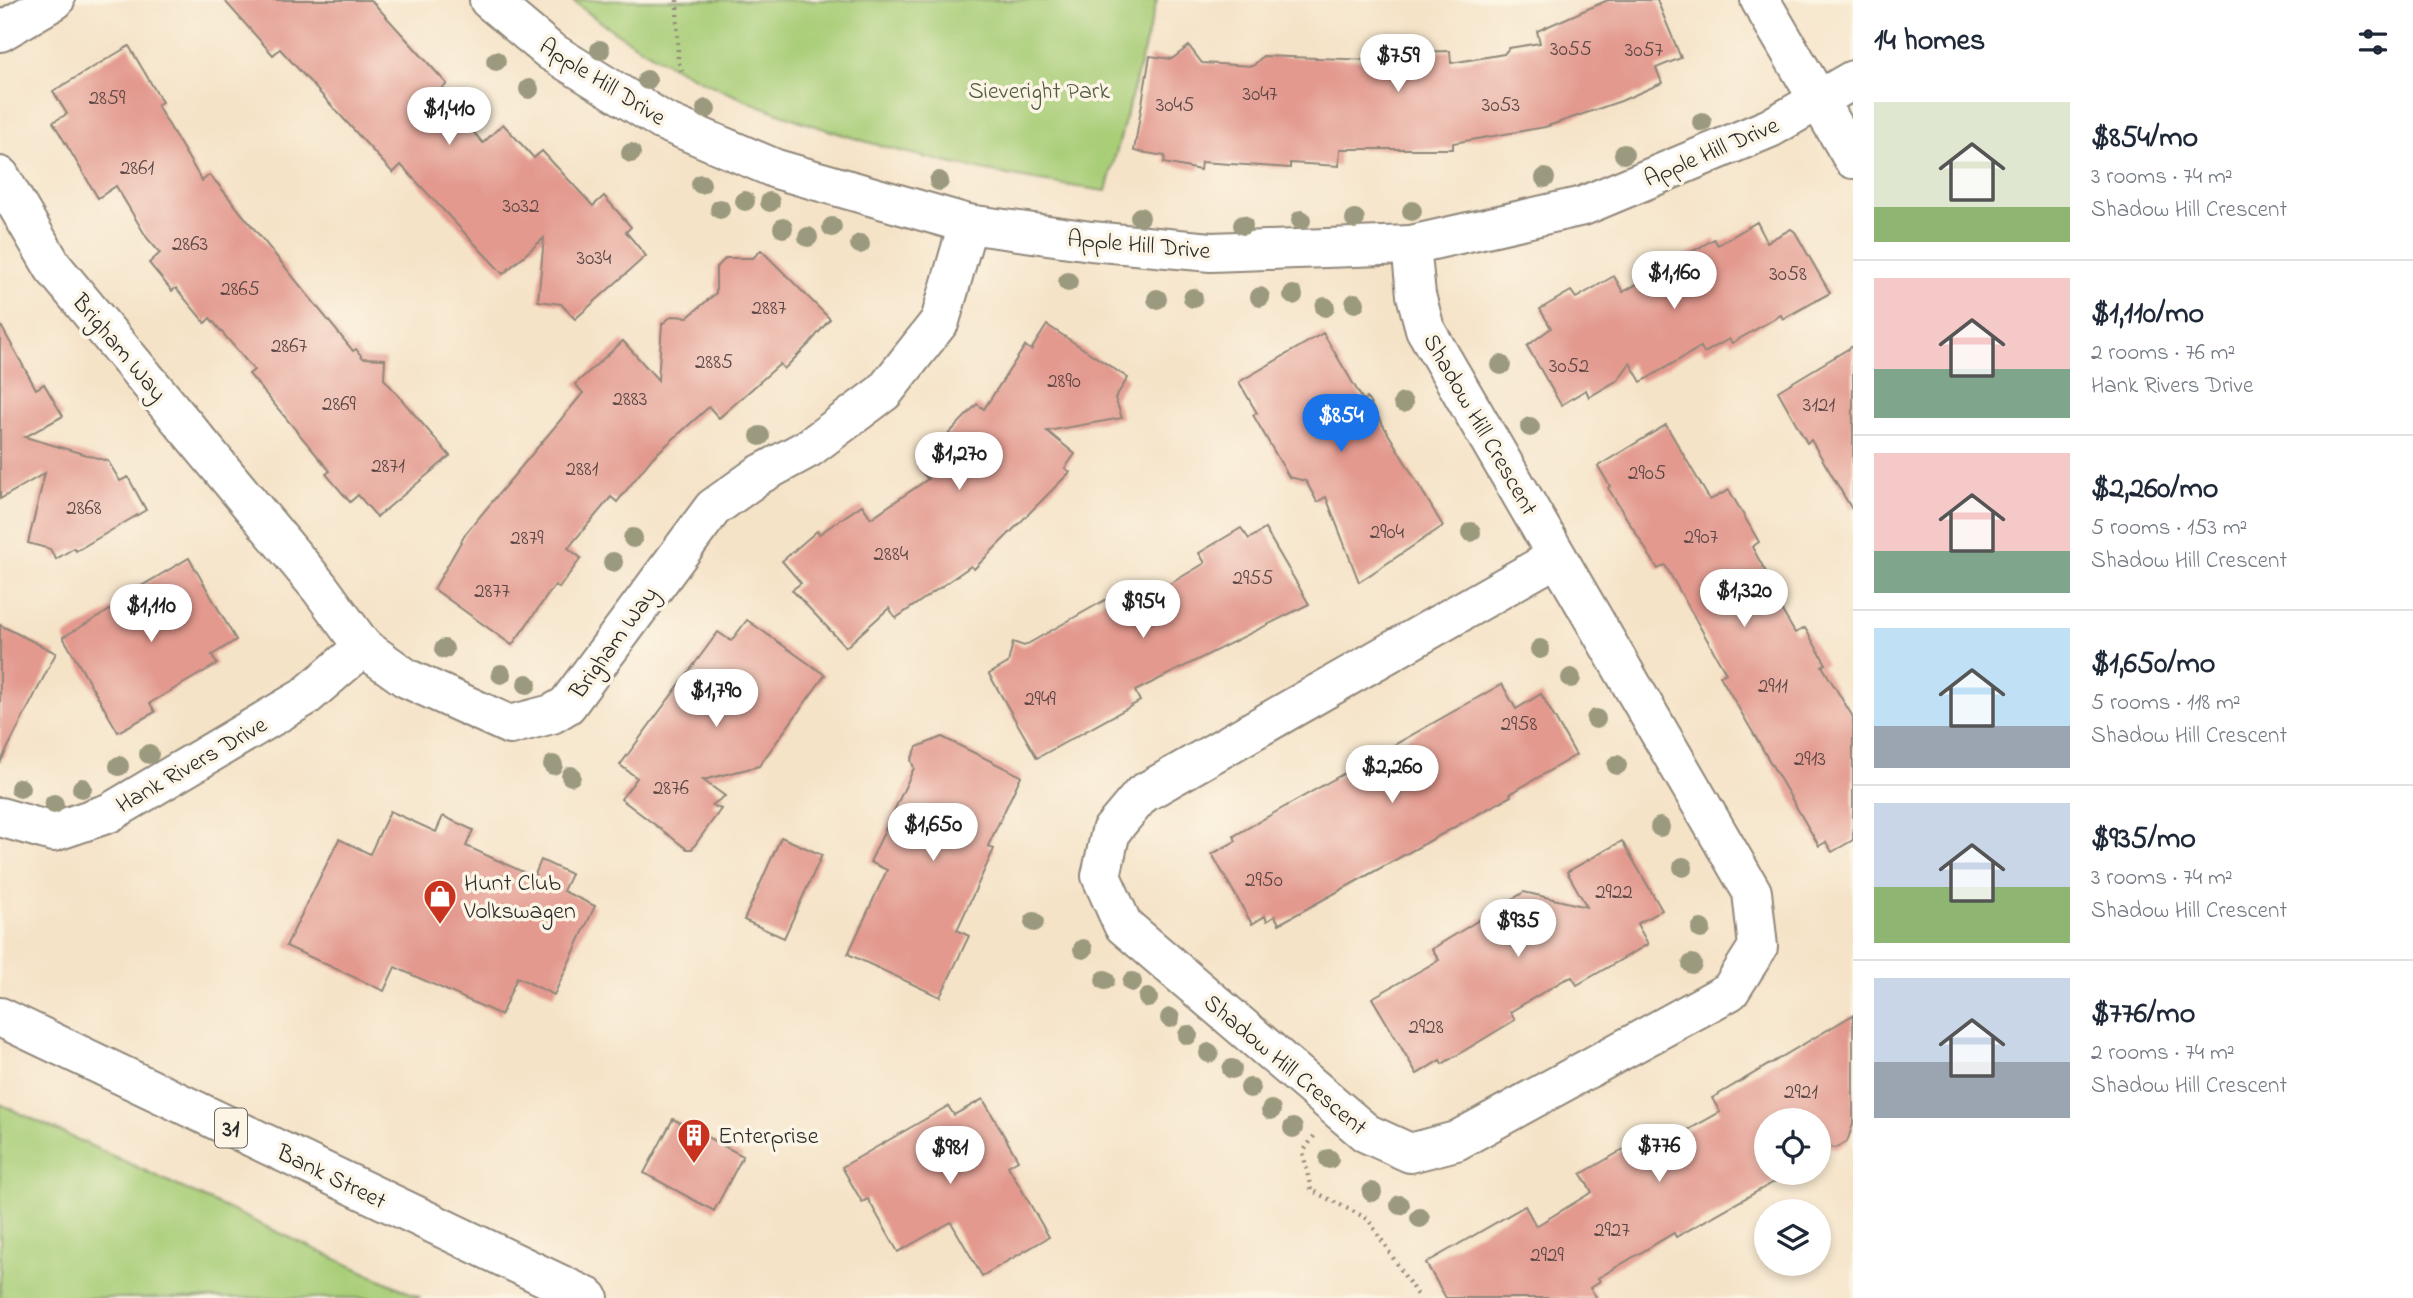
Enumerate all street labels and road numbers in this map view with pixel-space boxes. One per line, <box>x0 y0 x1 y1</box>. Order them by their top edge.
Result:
street label: Apple Hill Drive <box>532 30 672 136</box>
street label: Apple Hill Drive <box>1639 109 1785 197</box>
street label: Apple Hill Drive <box>1066 223 1212 270</box>
street label: Brigham Way <box>61 286 174 411</box>
street label: Shadow Hill Crescent <box>1413 328 1545 523</box>
street label: Brigham Way <box>562 580 669 708</box>
street label: Hank Rivers Drive <box>110 709 275 824</box>
street label: Shadow Hill Crescent <box>1195 987 1374 1145</box>
road number: 31 <box>215 1108 247 1148</box>
street label: Bank Street <box>269 1136 392 1220</box>

